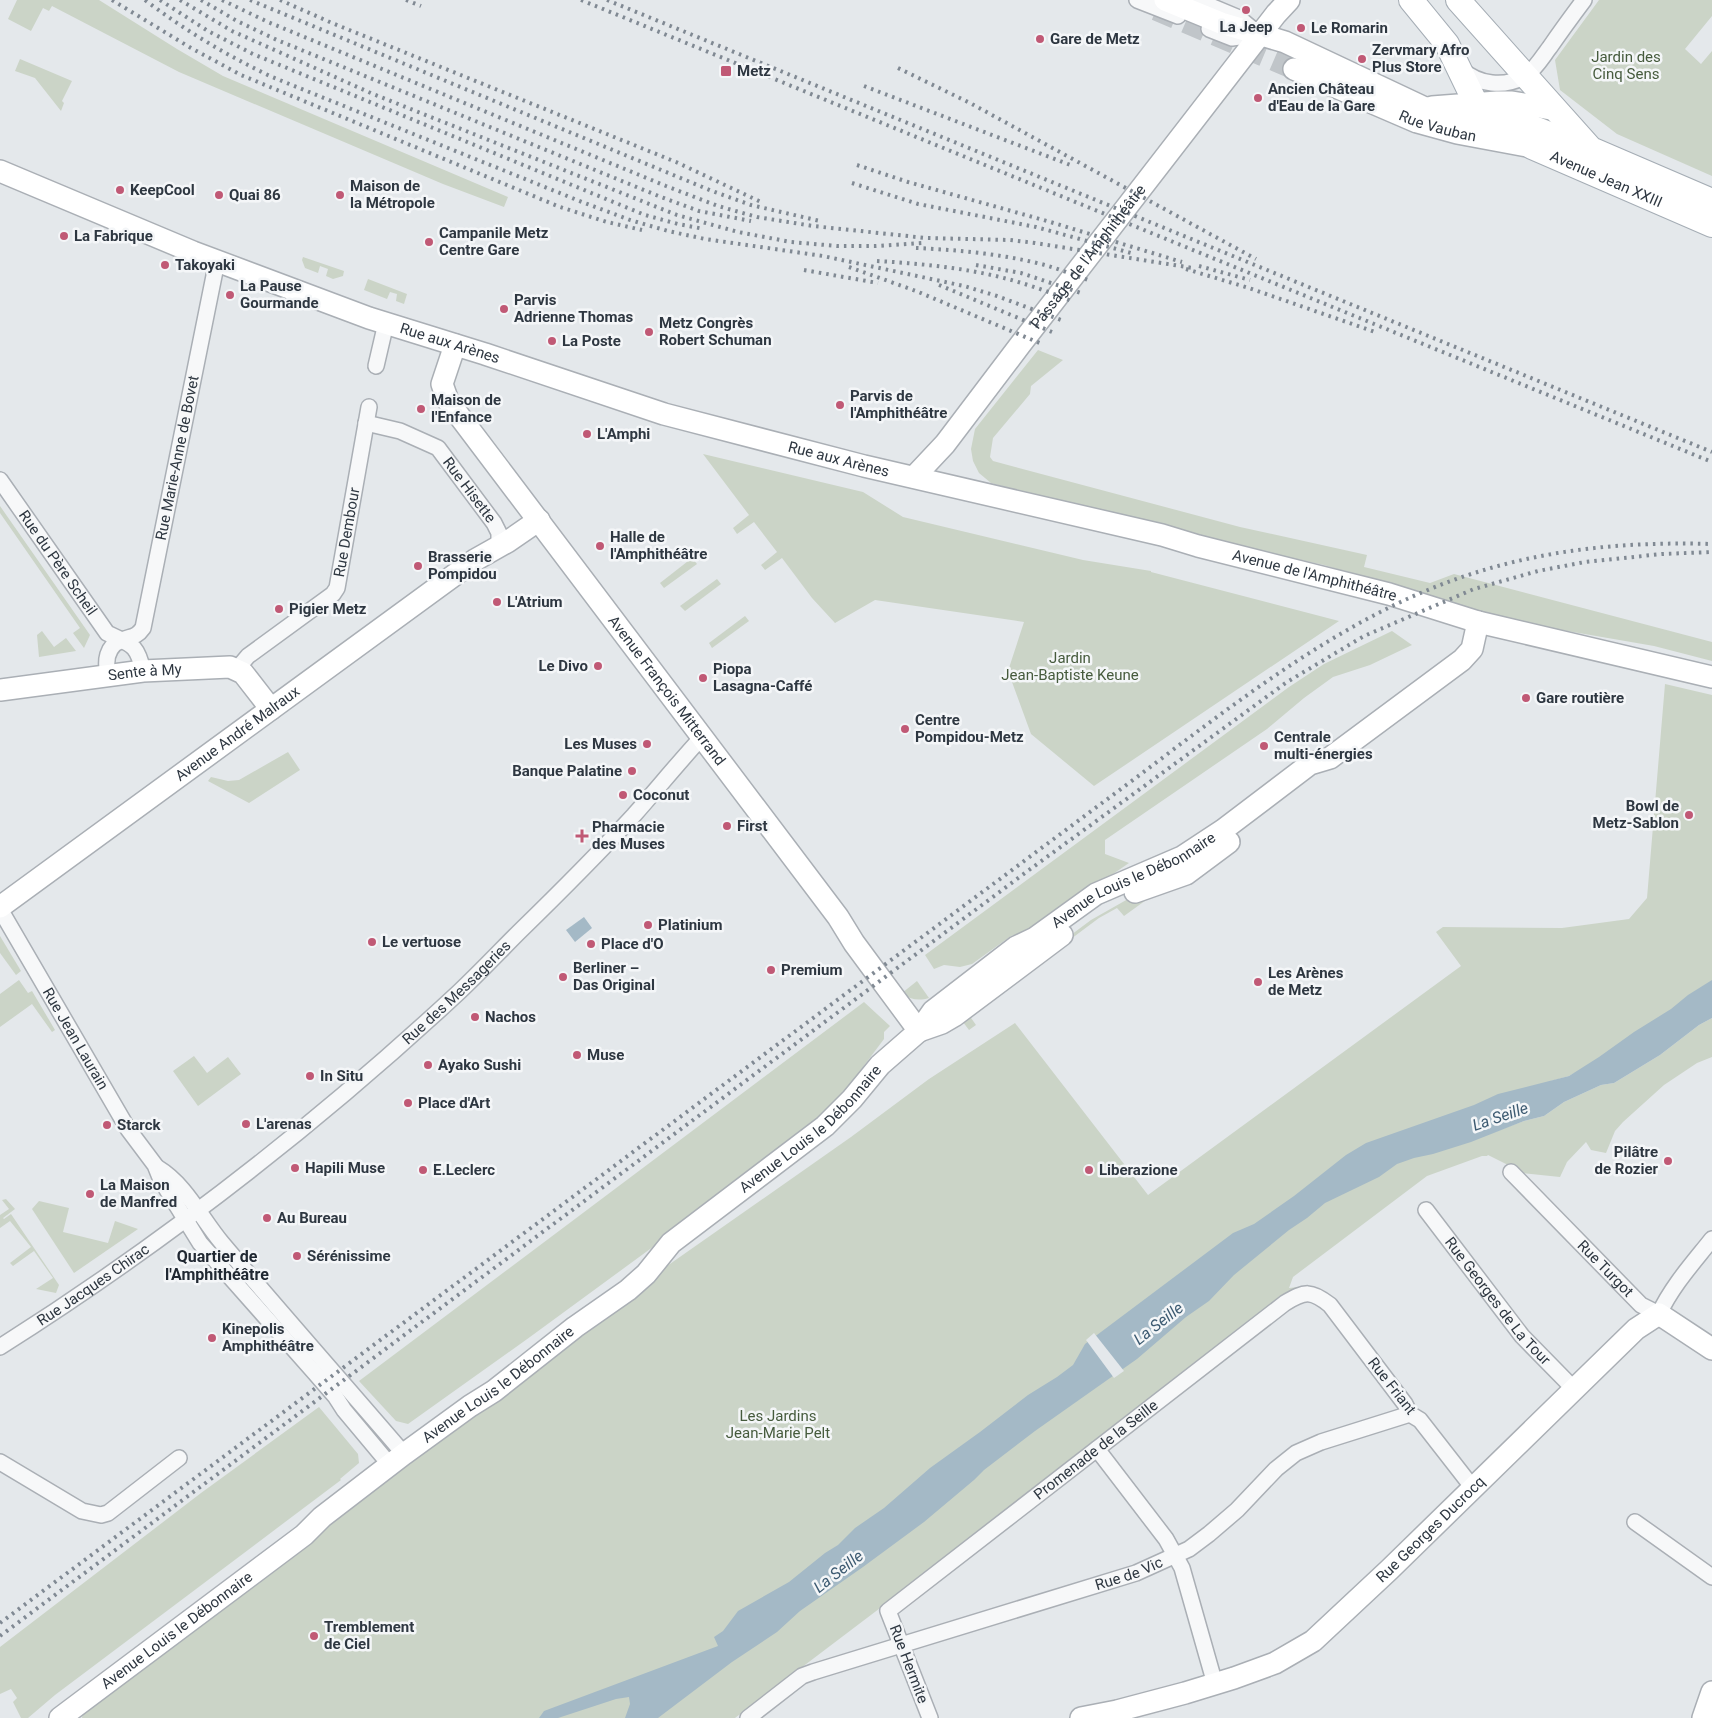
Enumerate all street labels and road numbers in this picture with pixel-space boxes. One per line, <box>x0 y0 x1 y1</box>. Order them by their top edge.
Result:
street label: Rue Vauban <box>1396 106 1478 145</box>
street label: Avenue Jean XXIII <box>1547 147 1665 211</box>
street label: Passage de l'Amphithéâtre <box>1027 181 1150 332</box>
street label: Rue aux Arènes <box>398 319 502 367</box>
street label: Rue Marie-Anne de Bovet <box>152 374 203 542</box>
street label: Rue aux Arènes <box>786 438 891 481</box>
street label: Rue Hisette <box>439 454 500 526</box>
street label: Rue Dembour <box>330 486 364 578</box>
street label: Rue du Père Scheil <box>15 507 101 619</box>
street label: Avenue de l'Amphithéâtre <box>1231 546 1399 605</box>
street label: Avenue François Mitterrand <box>604 612 729 769</box>
street label: Sente à My <box>107 660 182 685</box>
street label: Avenue André Malraux <box>172 682 304 785</box>
street label: Avenue Louis le Débonnaire <box>1048 828 1219 932</box>
street label: Rue des Messageries <box>399 937 514 1048</box>
street label: Rue Jean Laurain <box>39 984 112 1093</box>
street label: Avenue Louis le Débonnaire <box>736 1062 885 1197</box>
street label: Rue Georges de La Tour <box>1441 1234 1554 1369</box>
street label: Rue Turgot <box>1574 1236 1637 1301</box>
street label: Rue Jacques Chirac <box>34 1240 153 1330</box>
street label: Avenue Louis le Débonnaire <box>419 1322 578 1447</box>
street label: Rue Friant <box>1364 1354 1420 1418</box>
street label: Promenade de la Seille <box>1030 1396 1162 1504</box>
street label: Rue Georges Ducrocq <box>1372 1472 1489 1586</box>
street label: Rue de Vic <box>1093 1553 1166 1594</box>
street label: Avenue Louis le Débonnaire <box>98 1568 256 1693</box>
street label: Rue Hermite <box>886 1622 932 1706</box>

